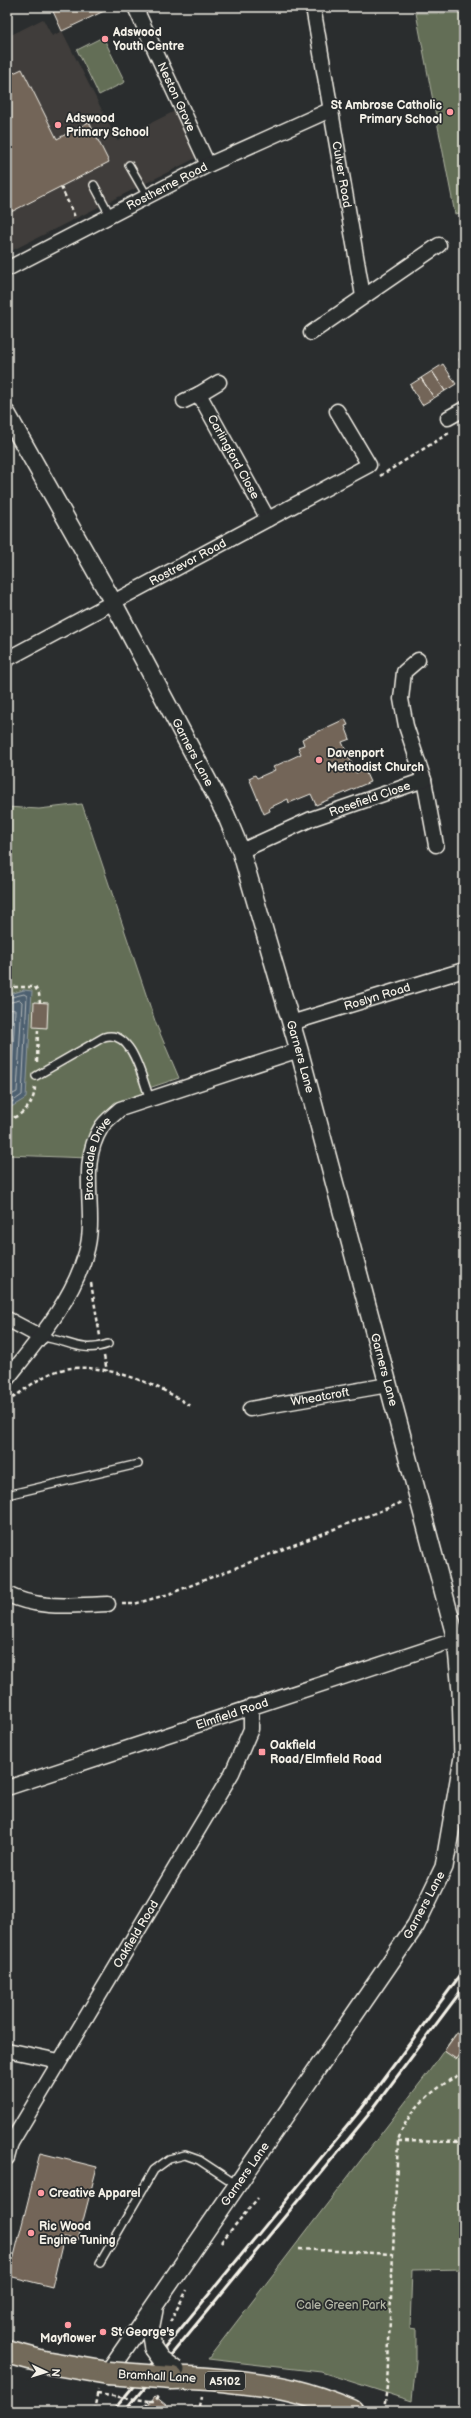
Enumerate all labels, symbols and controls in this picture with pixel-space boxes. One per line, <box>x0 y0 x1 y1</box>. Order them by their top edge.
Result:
place label: Adswood Youth Centre <box>112 25 184 54</box>
marker: Adswood Youth Centre <box>100 34 110 44</box>
street label: Neston Grove <box>154 60 199 134</box>
place label: St Ambrose Catholic Primary School <box>331 98 442 127</box>
marker: St Ambrose Catholic Primary School <box>445 107 455 117</box>
place label: Adswood Primary School <box>65 111 149 140</box>
marker: Adswood Primary School <box>53 120 63 130</box>
street label: Culver Road <box>328 140 355 209</box>
street label: Rostherne Road <box>124 159 210 214</box>
street label: Carlingford Close <box>204 412 263 502</box>
street label: Rostrevor Road <box>147 536 229 589</box>
street label: Garners Lane <box>168 716 216 789</box>
place label: Davenport Methodist Church <box>327 746 424 775</box>
marker: Davenport Methodist Church <box>314 755 324 765</box>
street label: Rosefield Close <box>327 778 413 820</box>
street label: Roslyn Road <box>342 980 412 1014</box>
street label: Garners Lane <box>283 1019 317 1095</box>
street label: Bracadale Drive <box>82 1114 115 1201</box>
street label: Garners Lane <box>367 1332 401 1408</box>
street label: Wheatcroft <box>290 1385 351 1410</box>
street label: Elmfield Road <box>194 1695 270 1733</box>
place label: Oakfield Road/Elmfield Road <box>270 1738 382 1767</box>
marker: Oakfield Road/Elmfield Road <box>257 1747 267 1757</box>
street label: Garners Lane <box>400 1869 449 1942</box>
street label: Oakfield Road <box>110 1897 162 1971</box>
street label: Garners Lane <box>218 2139 273 2209</box>
place label: Creative Apparel <box>49 2186 141 2201</box>
marker: Creative Apparel <box>36 2188 46 2198</box>
place label: Ric Wood Engine Tuning <box>39 2219 116 2248</box>
marker: Ric Wood Engine Tuning <box>26 2228 36 2238</box>
park label: Cale Green Park <box>296 2298 386 2313</box>
marker: Mayflower <box>63 2320 73 2330</box>
place label: St George's <box>111 2325 175 2340</box>
marker: St George's <box>98 2327 108 2337</box>
place label: Mayflower <box>40 2331 96 2346</box>
north arrow <box>26 2352 66 2392</box>
street label: Bramhall Lane <box>118 2367 196 2386</box>
text: N <box>49 2368 62 2377</box>
road number: A5102 <box>205 2372 245 2390</box>

